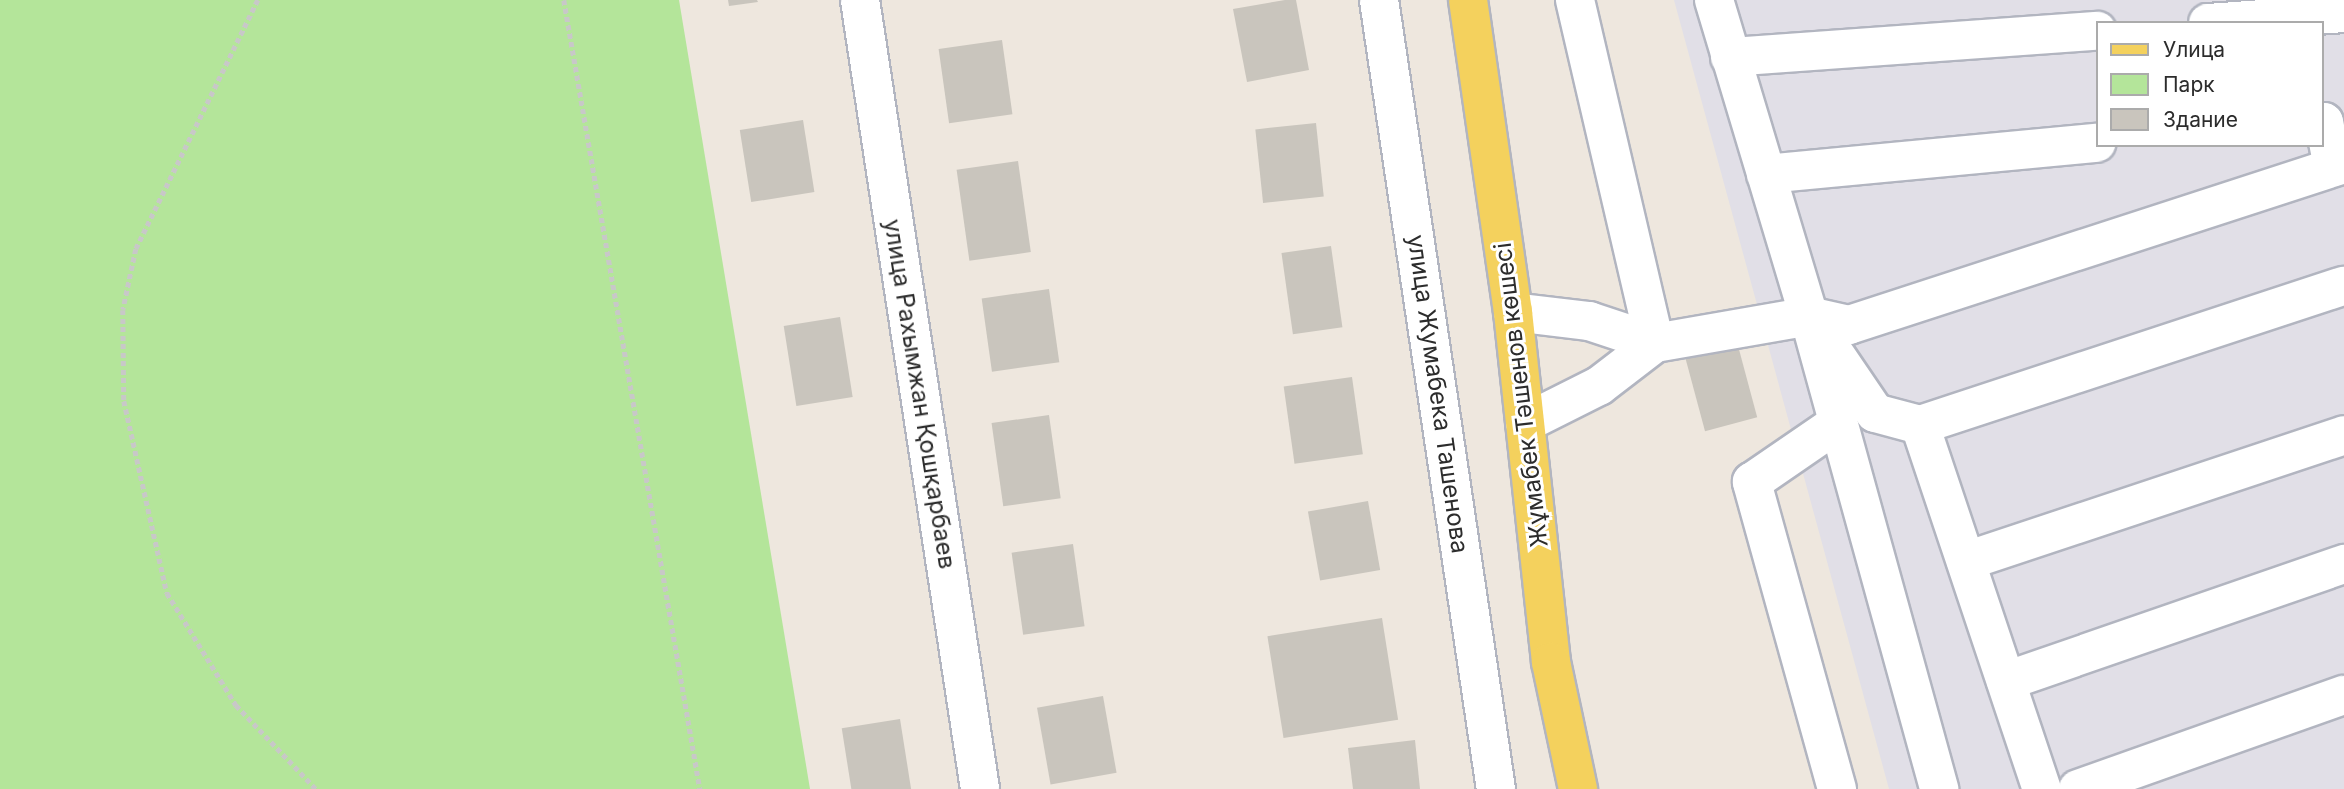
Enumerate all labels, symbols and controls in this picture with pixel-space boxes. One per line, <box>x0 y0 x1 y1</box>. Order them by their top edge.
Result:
legend <box>2096 21 2323 147</box>
text: Улица <box>2163 37 2225 62</box>
text: Парк <box>2163 72 2215 97</box>
text: Здание <box>2163 107 2238 132</box>
street label: улица Рахымжан Қошқарбаев <box>878 217 962 571</box>
street label: улица Жумабека Ташенова <box>1401 233 1475 555</box>
street label: Жұмабек Тәшенов көшесі <box>1488 241 1554 549</box>

